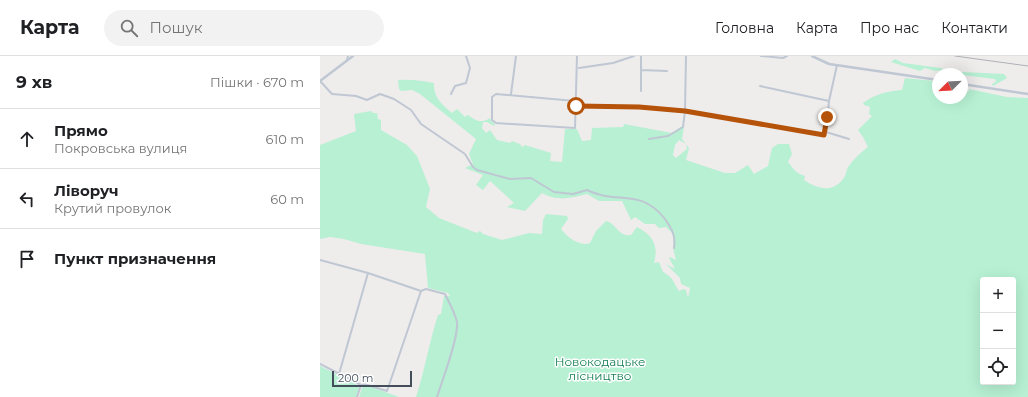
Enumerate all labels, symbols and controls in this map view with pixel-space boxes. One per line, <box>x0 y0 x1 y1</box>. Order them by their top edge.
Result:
search box <box>104 10 384 46</box>
text: Карта <box>20 16 80 39</box>
icon: search <box>118 17 140 39</box>
text: Пошук <box>150 18 202 37</box>
text: Головна <box>715 19 774 37</box>
text: Карта <box>796 19 838 37</box>
text: Про нас <box>860 19 919 37</box>
text: Контакти <box>941 19 1008 37</box>
north arrow <box>932 68 968 104</box>
text: 9 хв <box>16 72 52 92</box>
text: Пішки · 670 m <box>210 74 304 90</box>
route start <box>567 97 585 115</box>
route end <box>818 108 836 126</box>
text: Прямо <box>54 121 108 140</box>
icon: ahead <box>16 128 38 150</box>
text: 610 m <box>266 131 304 147</box>
text: Покровська вулиця <box>54 140 187 156</box>
text: Ліворуч <box>54 181 119 200</box>
icon: left <box>16 188 38 210</box>
text: 60 m <box>270 191 304 207</box>
text: Крутий провулок <box>54 200 171 216</box>
icon: arrive <box>16 248 38 270</box>
text: Пункт призначення <box>54 249 216 268</box>
map controls <box>980 277 1016 385</box>
button: + <box>980 277 1016 313</box>
button: − <box>980 313 1016 349</box>
button: locate <box>980 349 1016 385</box>
park label: Новокодацьке лісництво <box>555 354 645 383</box>
scale bar <box>332 369 412 388</box>
text: 200 m <box>338 371 373 385</box>

